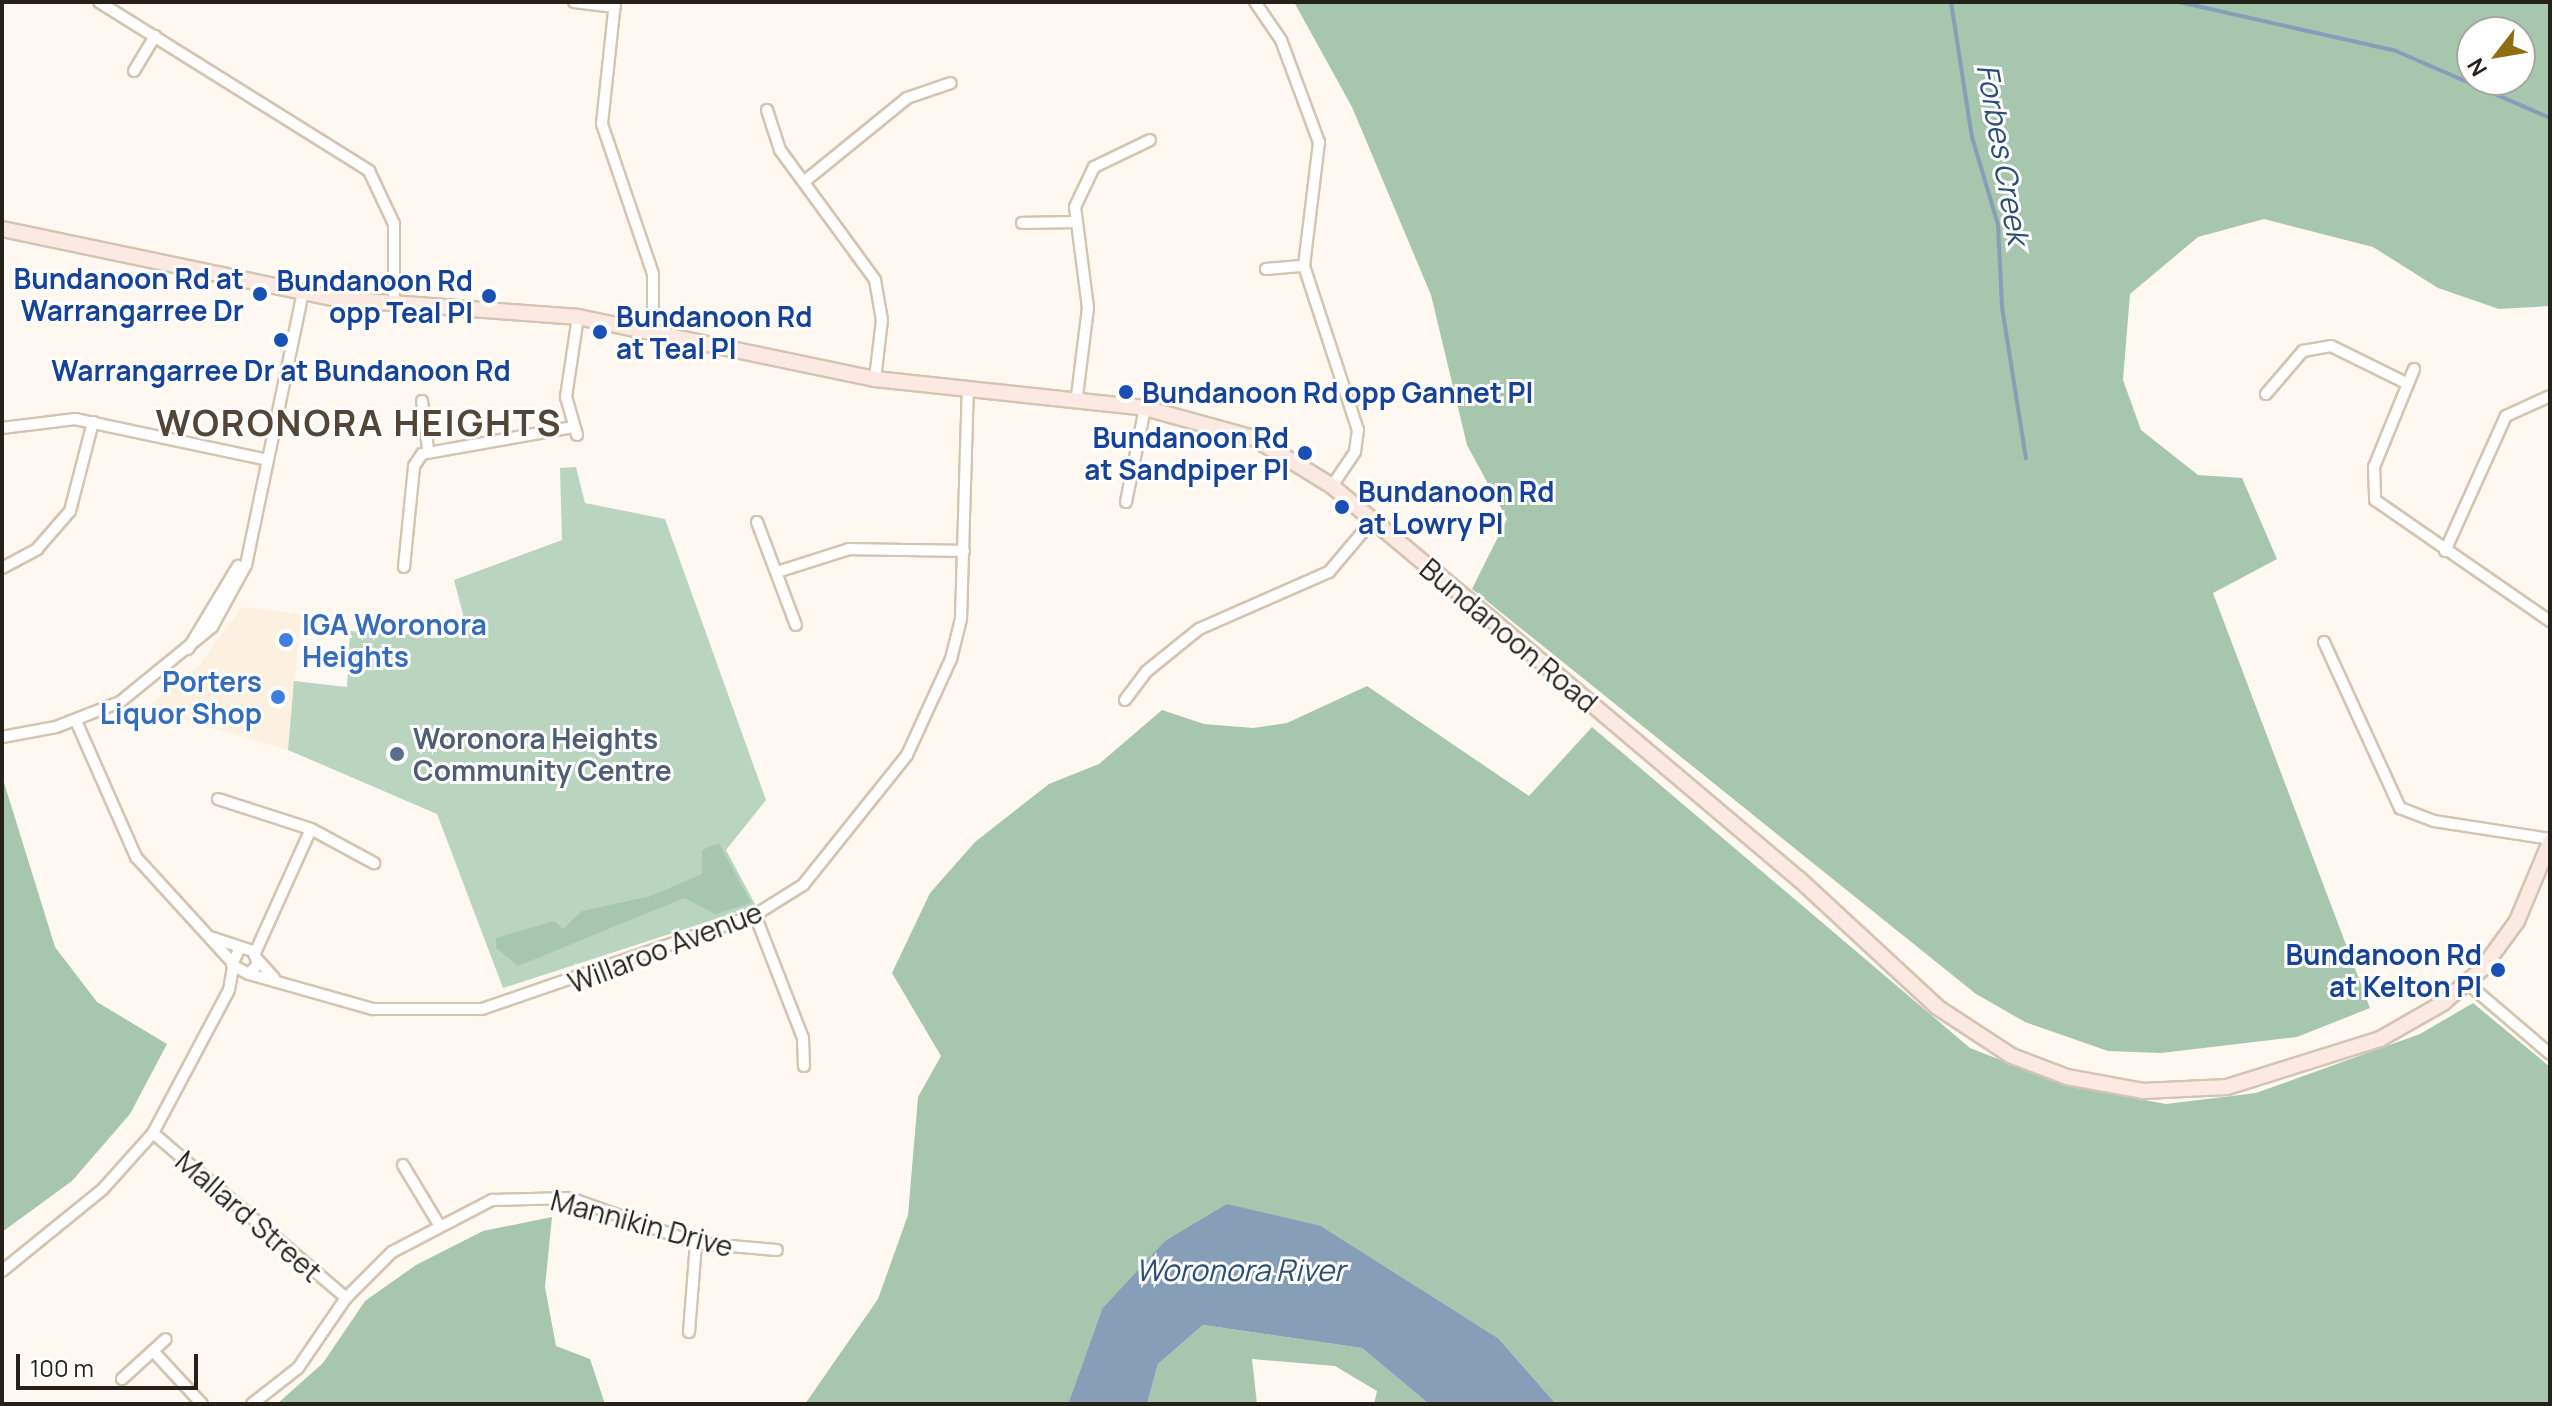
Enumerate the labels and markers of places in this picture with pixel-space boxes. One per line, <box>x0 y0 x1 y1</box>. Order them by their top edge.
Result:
place label: Bundanoon Rd at Warrangarree Dr <box>14 261 244 327</box>
place label: Bundanoon Rd opp Teal Pl <box>276 263 473 329</box>
marker: Bundanoon Rd at Warrangarree Dr <box>251 285 269 303</box>
marker: Bundanoon Rd opp Teal Pl <box>480 287 498 305</box>
place label: Bundanoon Rd at Teal Pl <box>616 299 813 365</box>
marker: Bundanoon Rd at Teal Pl <box>591 323 609 341</box>
marker: Warrangarree Dr at Bundanoon Rd <box>272 331 290 349</box>
place label: Warrangarree Dr at Bundanoon Rd <box>51 353 511 387</box>
place label: Bundanoon Rd opp Gannet Pl <box>1142 375 1533 409</box>
marker: Bundanoon Rd opp Gannet Pl <box>1117 383 1135 401</box>
place label: Bundanoon Rd at Sandpiper Pl <box>1084 420 1289 486</box>
marker: Bundanoon Rd at Sandpiper Pl <box>1296 444 1314 462</box>
place label: Bundanoon Rd at Lowry Pl <box>1358 474 1555 540</box>
marker: Bundanoon Rd at Lowry Pl <box>1333 498 1351 516</box>
place label: IGA Woronora Heights <box>302 607 487 673</box>
marker: IGA Woronora Heights <box>277 631 295 649</box>
place label: Porters Liquor Shop <box>100 664 262 730</box>
marker: Porters Liquor Shop <box>269 688 287 706</box>
place label: Woronora Heights Community Centre <box>413 721 672 787</box>
marker: Woronora Heights Community Centre <box>388 745 406 763</box>
place label: Bundanoon Rd at Kelton Pl <box>2285 937 2482 1003</box>
marker: Bundanoon Rd at Kelton Pl <box>2489 961 2507 979</box>

